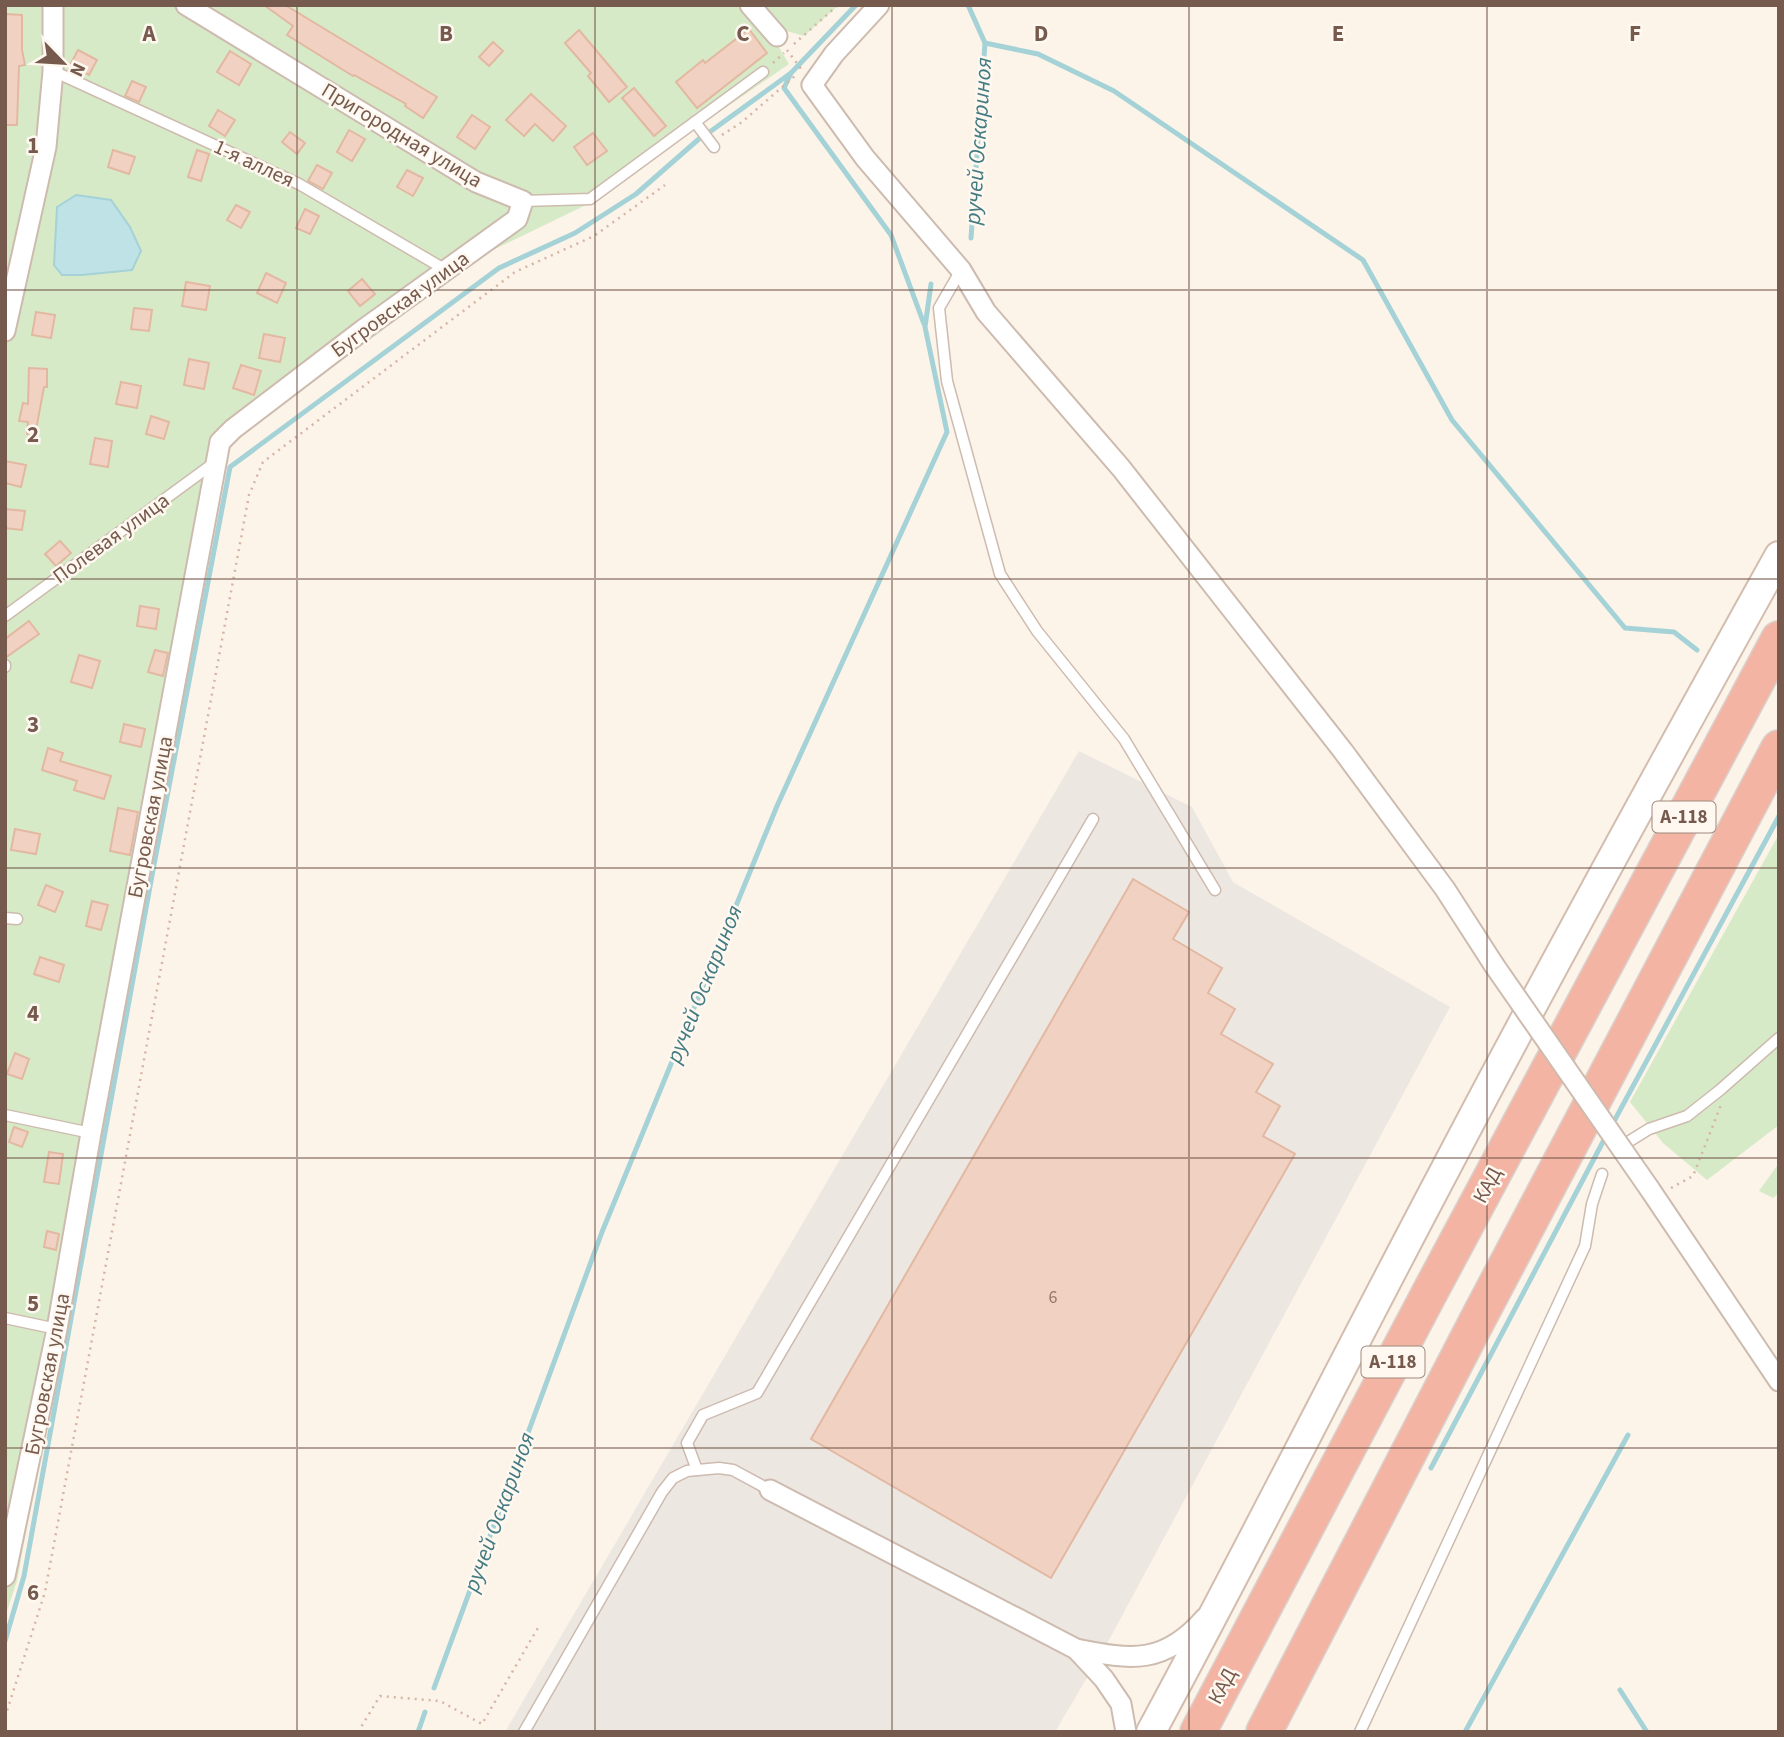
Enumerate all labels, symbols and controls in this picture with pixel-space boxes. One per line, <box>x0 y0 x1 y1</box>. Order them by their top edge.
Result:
text: A <box>141 17 156 50</box>
text: B <box>439 17 453 50</box>
text: C <box>736 17 750 50</box>
text: D <box>1034 17 1048 50</box>
text: E <box>1332 17 1344 50</box>
text: F <box>1629 17 1641 50</box>
north arrow <box>28 28 98 98</box>
water label: ручей Оскариноя <box>956 56 1000 227</box>
text: N <box>62 58 92 81</box>
street label: Пригородная улица <box>316 75 488 195</box>
text: 1 <box>27 129 39 162</box>
street label: 1-я аллея <box>209 131 299 195</box>
street label: Бугровская улица <box>325 244 475 364</box>
text: 2 <box>27 418 39 451</box>
street label: Полевая улица <box>46 485 176 591</box>
text: 3 <box>27 708 39 741</box>
street label: Бугровская улица <box>120 733 180 901</box>
road number: А-118 <box>1652 802 1716 832</box>
water label: ручей Оскариноя <box>657 900 751 1069</box>
text: 4 <box>27 997 39 1030</box>
street label: КАД <box>1465 1162 1509 1208</box>
house number: 6 <box>1049 1285 1058 1310</box>
text: 5 <box>27 1287 39 1320</box>
street label: Бугровская улица <box>17 1290 77 1458</box>
road number: А-118 <box>1362 1346 1424 1378</box>
water label: ручей Оскариноя <box>454 1427 543 1597</box>
text: 6 <box>27 1576 39 1609</box>
street label: КАД <box>1200 1663 1244 1709</box>

